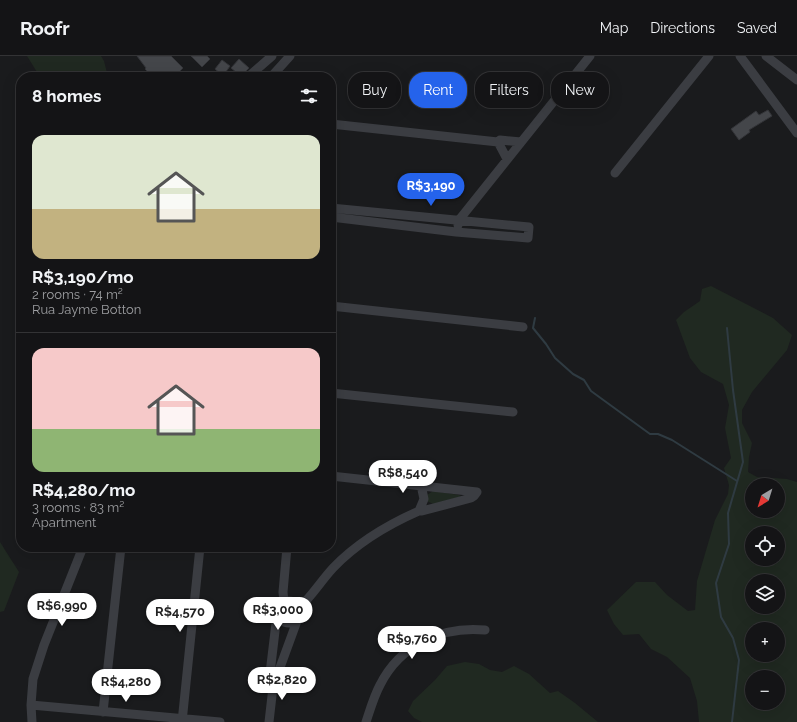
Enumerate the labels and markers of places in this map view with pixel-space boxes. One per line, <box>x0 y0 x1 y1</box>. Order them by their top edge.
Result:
pin: R$3,190 <box>394 173 468 207</box>
pin: R$8,540 <box>366 460 440 494</box>
pin: R$6,990 <box>25 593 99 627</box>
pin: R$3,000 <box>241 597 315 631</box>
pin: R$4,570 <box>143 599 217 633</box>
pin: R$9,760 <box>375 626 449 660</box>
pin: R$2,820 <box>245 667 319 701</box>
pin: R$4,280 <box>89 669 163 703</box>

